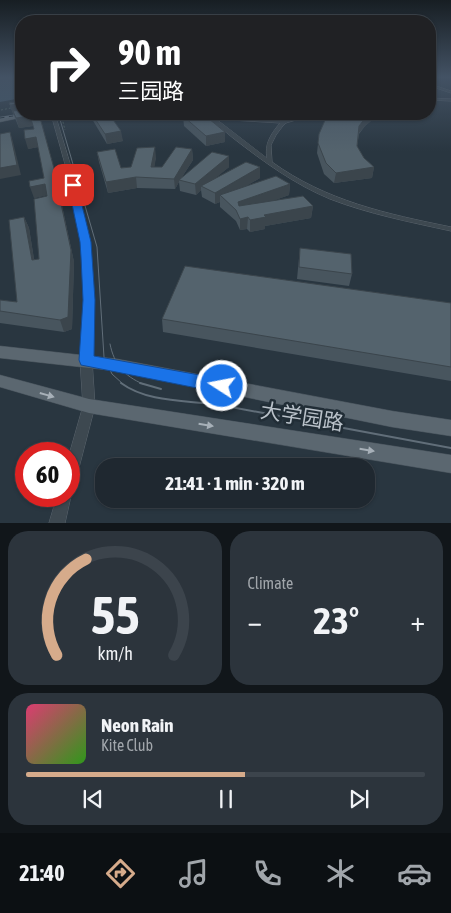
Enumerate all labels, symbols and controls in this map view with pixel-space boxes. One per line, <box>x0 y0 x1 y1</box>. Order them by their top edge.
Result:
text: 90 m <box>118 32 181 72</box>
icon: right <box>35 35 100 100</box>
text: 三园路 <box>118 78 184 104</box>
pin <box>52 164 94 206</box>
icon: arrive <box>59 171 87 199</box>
position arrow <box>195 359 247 411</box>
one-way arrow <box>40 391 55 399</box>
street label: 大学园路 <box>259 398 346 434</box>
one-way arrow <box>199 421 215 429</box>
speed limit sign: 60 <box>15 442 80 507</box>
one-way arrow <box>359 447 375 455</box>
text: 21:41 · 1 min · 320 m <box>165 472 305 494</box>
text: Climate <box>248 574 293 592</box>
text: 55 <box>90 585 139 645</box>
text: 23° <box>313 599 359 642</box>
text: − <box>248 605 262 637</box>
text: + <box>410 605 425 637</box>
text: km/h <box>97 643 132 664</box>
text: Neon Rain <box>101 714 173 736</box>
text: Kite Club <box>101 736 153 754</box>
icon: previous <box>79 785 107 813</box>
icon: pause <box>212 785 240 813</box>
icon: next <box>345 785 373 813</box>
icon: directions <box>103 856 138 891</box>
icon: music <box>176 856 211 891</box>
icon: phone <box>250 856 285 891</box>
icon: climate <box>323 856 358 891</box>
icon: car <box>397 856 432 891</box>
text: 21:40 <box>19 860 65 886</box>

